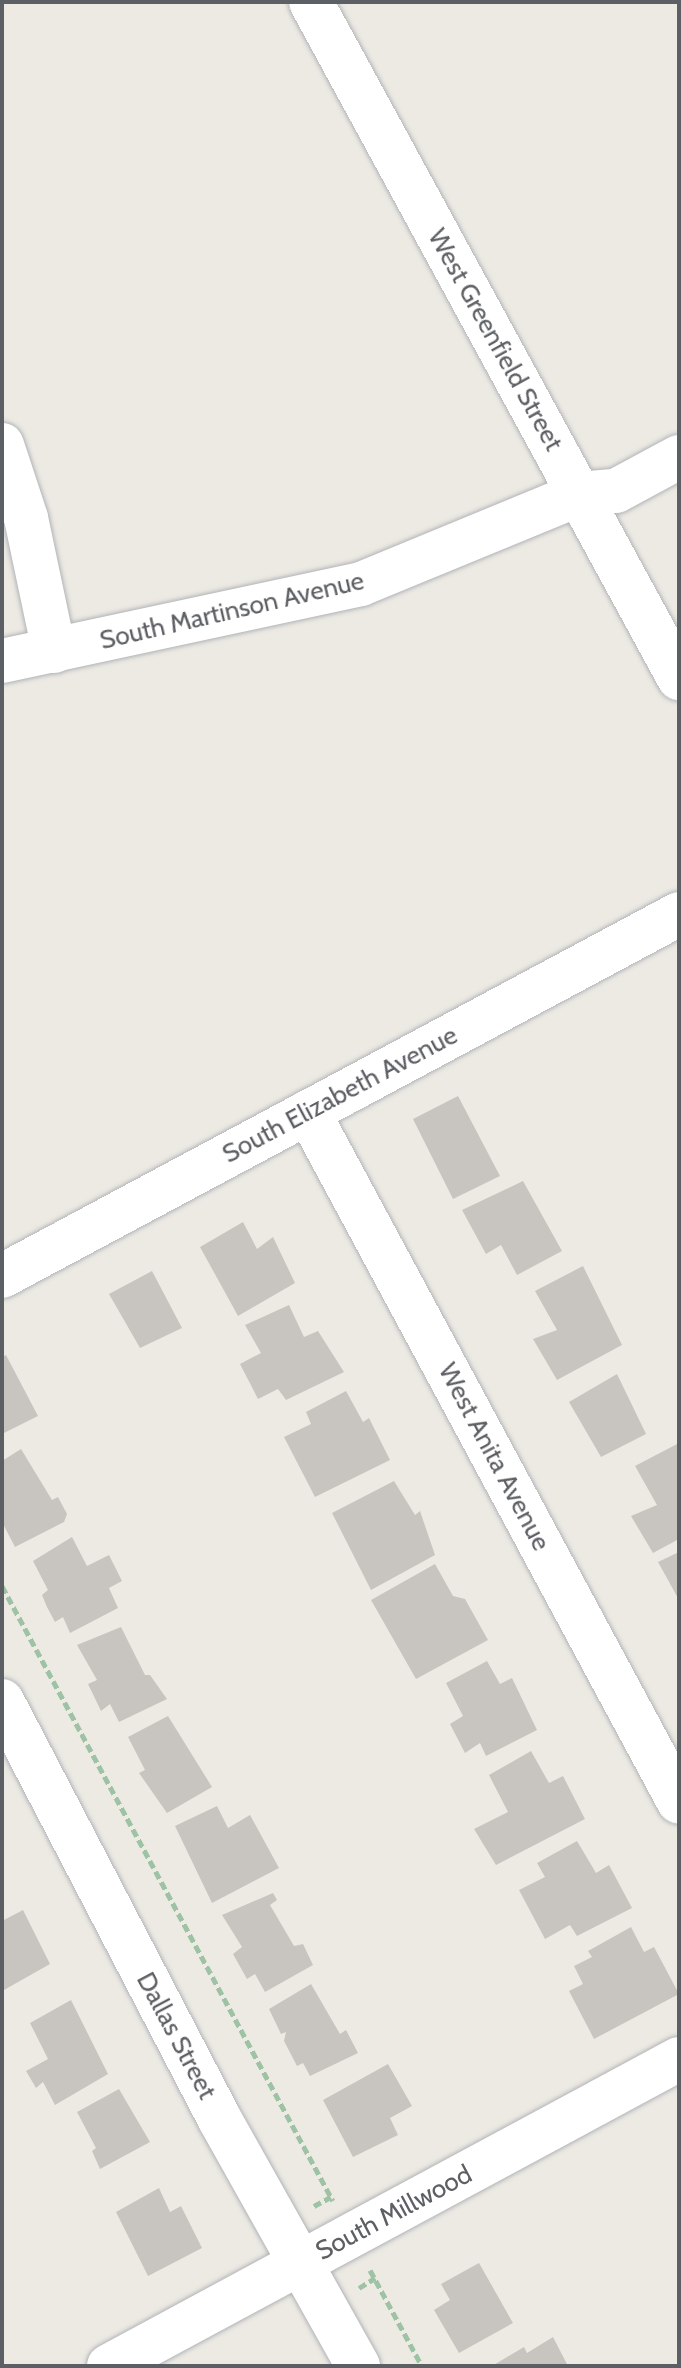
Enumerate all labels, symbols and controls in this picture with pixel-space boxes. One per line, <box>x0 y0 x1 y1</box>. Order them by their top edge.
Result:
street label: West Greenfield Street <box>421 224 569 456</box>
street label: South Martinson Avenue <box>97 565 367 657</box>
street label: South Elizabeth Avenue <box>217 1020 463 1170</box>
street label: West Anita Avenue <box>431 1358 557 1556</box>
street label: Dallas Street <box>130 1967 222 2105</box>
street label: South Millwood <box>311 2159 477 2267</box>

